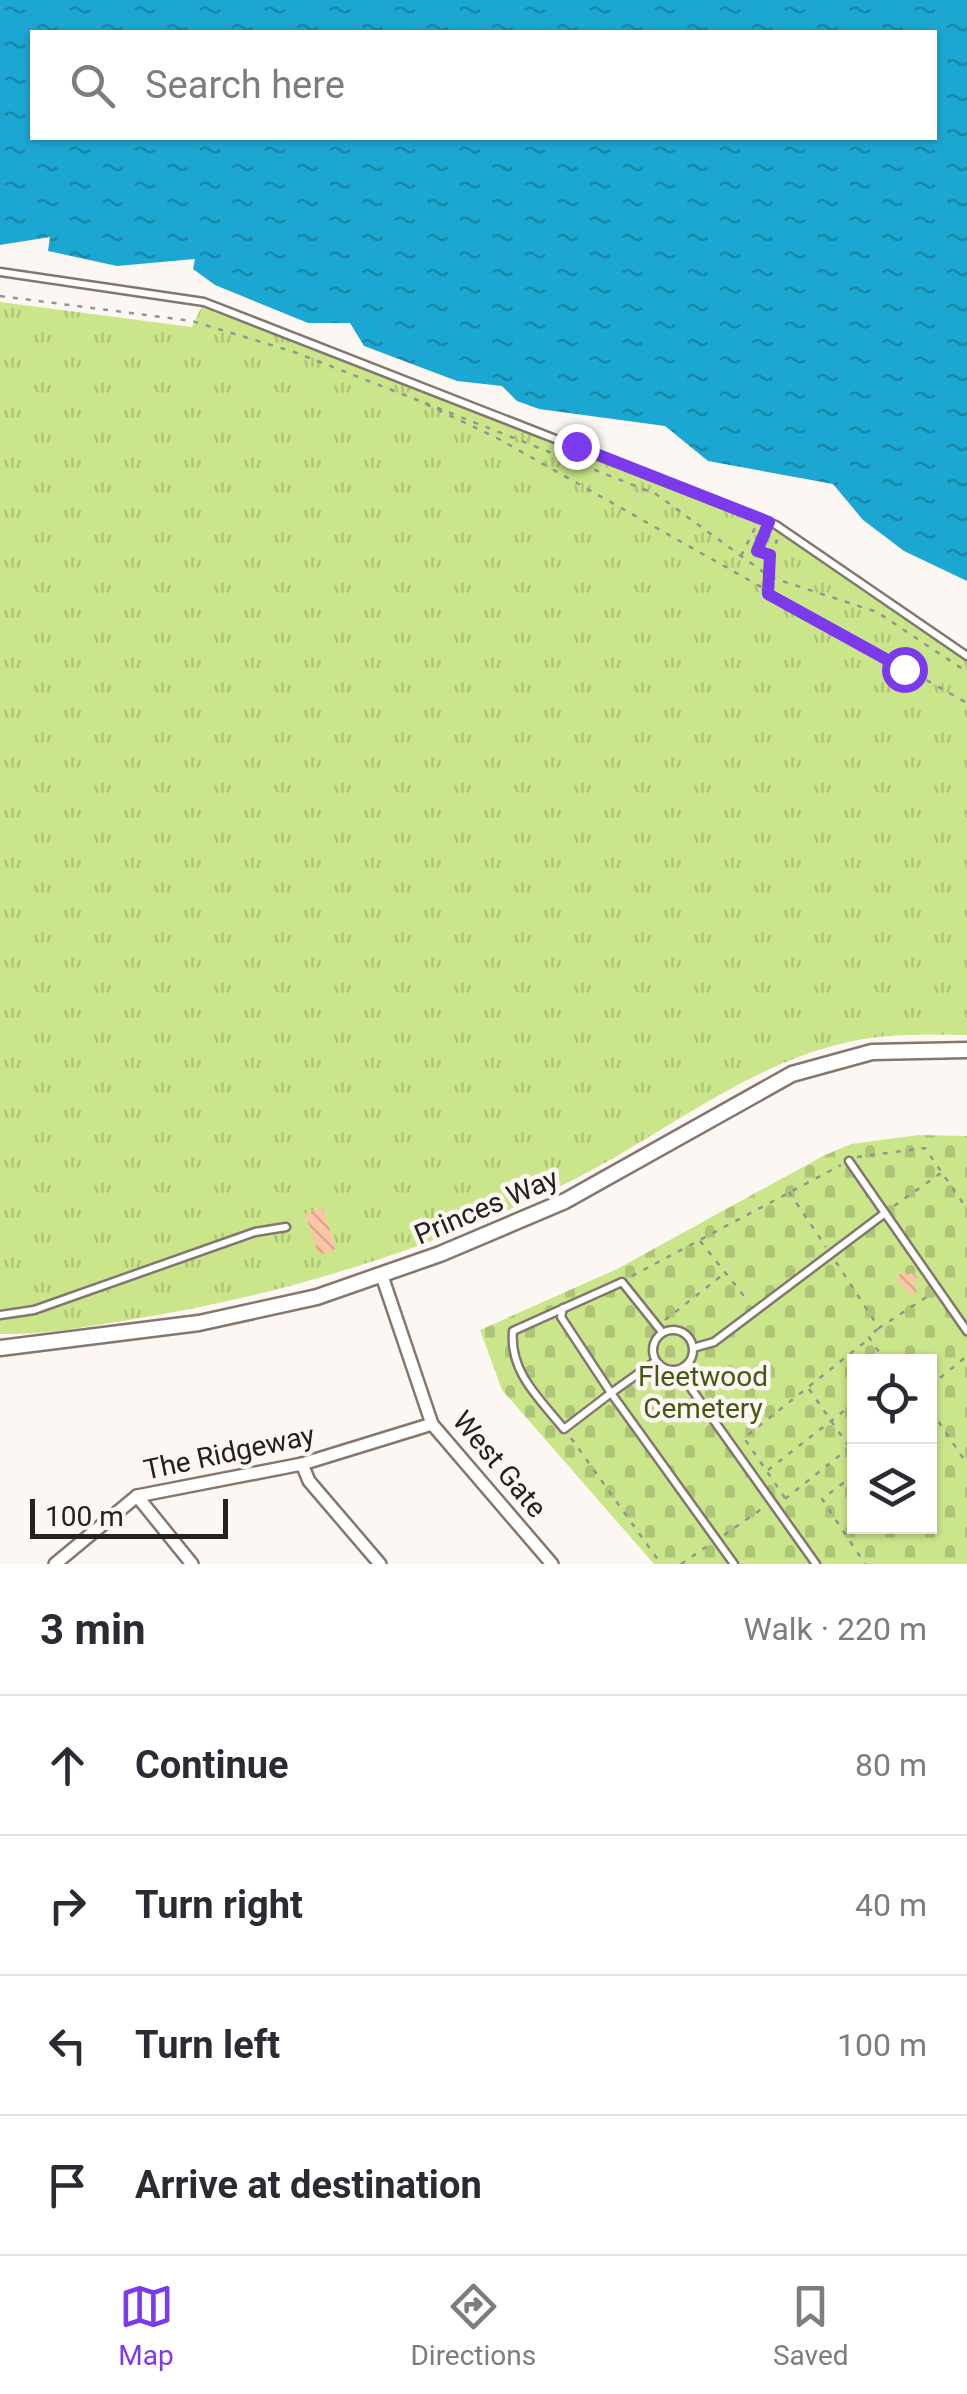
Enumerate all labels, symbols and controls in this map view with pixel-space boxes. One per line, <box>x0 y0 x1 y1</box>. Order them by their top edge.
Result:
search box <box>30 30 937 140</box>
icon: search <box>65 58 120 113</box>
text: Search here <box>145 63 345 107</box>
route end <box>554 424 600 470</box>
route start <box>882 647 928 693</box>
street label: Princes Way <box>409 1161 563 1252</box>
map controls <box>847 1354 937 1534</box>
button: locate <box>847 1354 937 1444</box>
park label: Fleetwood Cemetery <box>638 1360 768 1425</box>
street label: West Gate <box>446 1405 553 1524</box>
street label: The Ridgeway <box>141 1418 317 1487</box>
button: layers <box>847 1444 937 1534</box>
scale bar <box>30 1494 228 1538</box>
text: 100 m <box>45 1500 124 1533</box>
text: 3 min <box>40 1605 146 1654</box>
text: Walk · 220 m <box>744 1610 927 1648</box>
icon: ahead <box>40 1738 95 1793</box>
text: Continue <box>135 1743 289 1787</box>
text: 80 m <box>855 1746 927 1784</box>
icon: right <box>40 1878 95 1933</box>
text: Turn right <box>135 1883 303 1927</box>
text: 40 m <box>855 1886 927 1924</box>
icon: left <box>40 2018 95 2073</box>
text: Turn left <box>135 2023 280 2067</box>
text: 100 m <box>837 2026 927 2064</box>
icon: arrive <box>40 2158 95 2213</box>
text: Arrive at destination <box>135 2163 482 2207</box>
tab: Map <box>118 2279 174 2372</box>
tab: Directions <box>410 2279 536 2372</box>
tab: Saved <box>773 2279 849 2372</box>

